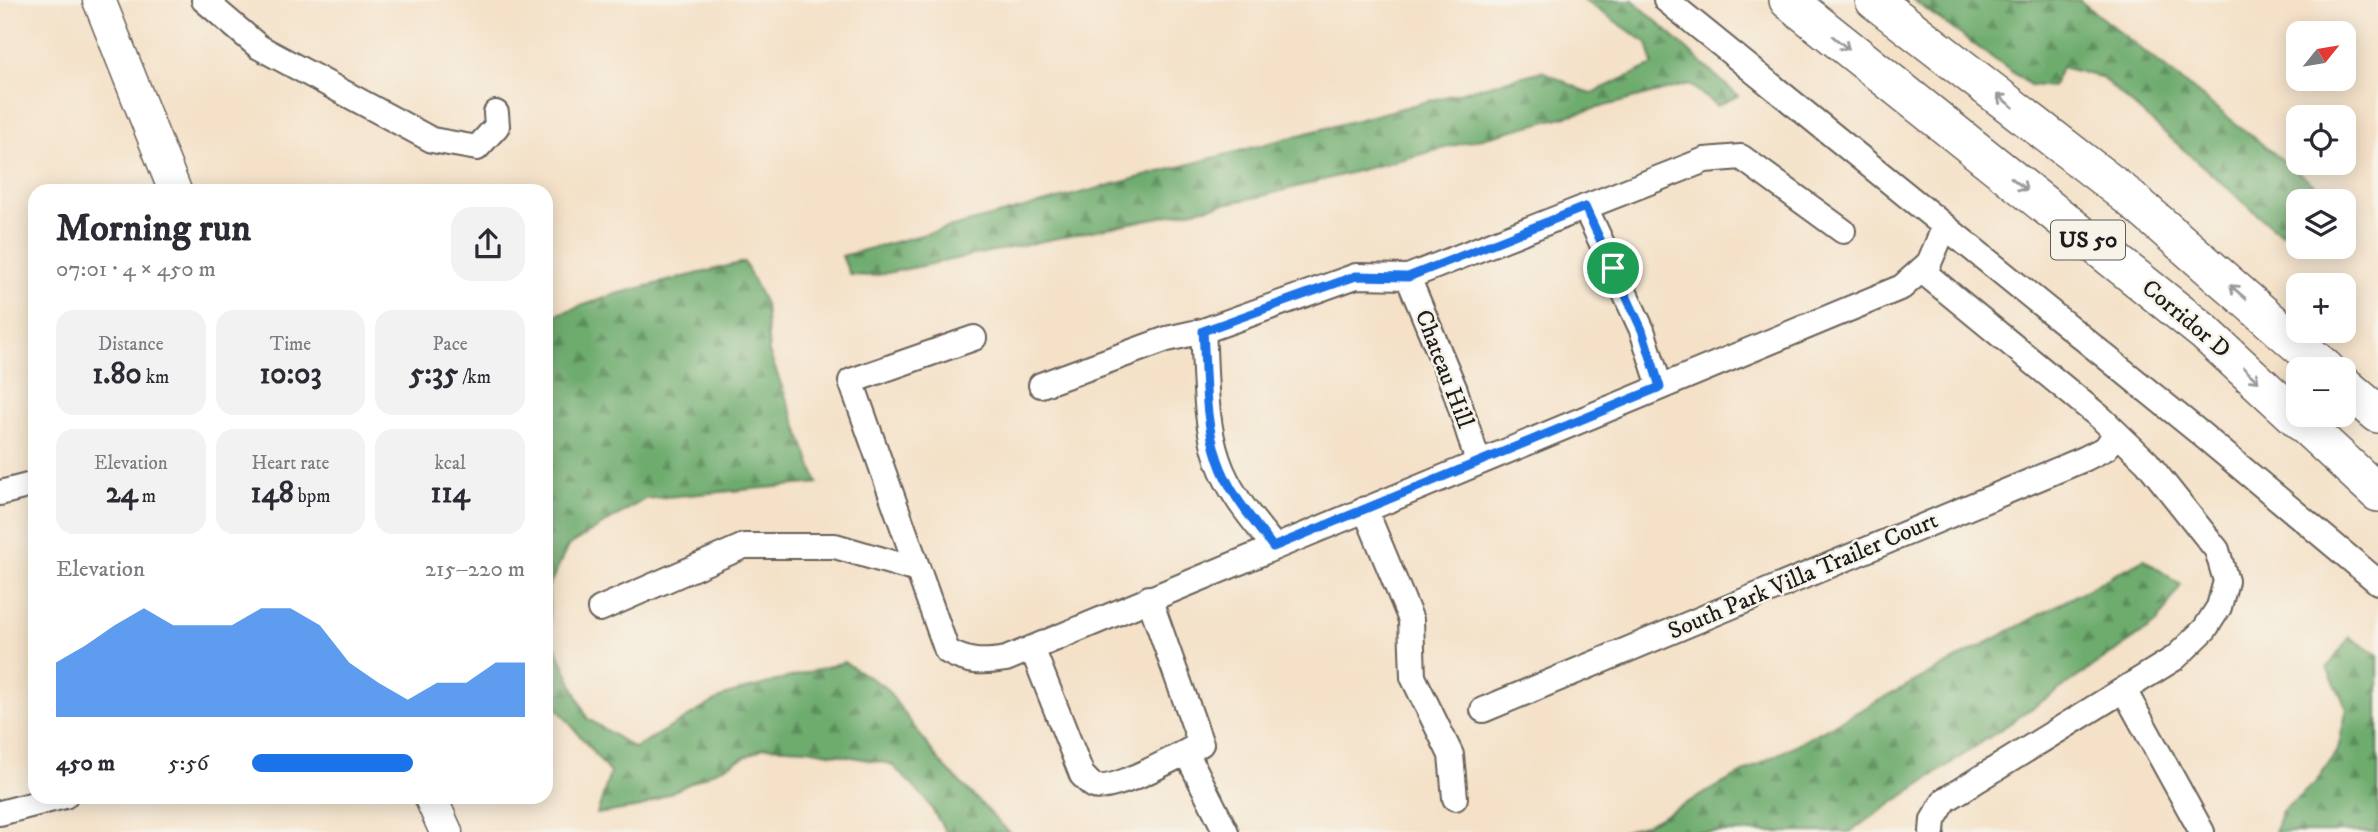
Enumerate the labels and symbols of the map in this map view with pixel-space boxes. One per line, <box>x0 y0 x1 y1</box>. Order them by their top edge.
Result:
north arrow <box>2286 21 2356 91</box>
one-way arrow <box>1831 35 1850 50</box>
one-way arrow <box>1997 94 2015 109</box>
one-way arrow <box>2009 177 2027 192</box>
road number: US 50 <box>2051 220 2125 260</box>
pin <box>1583 238 1643 298</box>
street label: Corridor D <box>2135 273 2237 365</box>
one-way arrow <box>2229 284 2247 300</box>
street label: Chateau Hill <box>1408 306 1481 433</box>
one-way arrow <box>2242 367 2259 384</box>
street label: South Park Villa Trailer Court <box>1664 505 1943 647</box>

